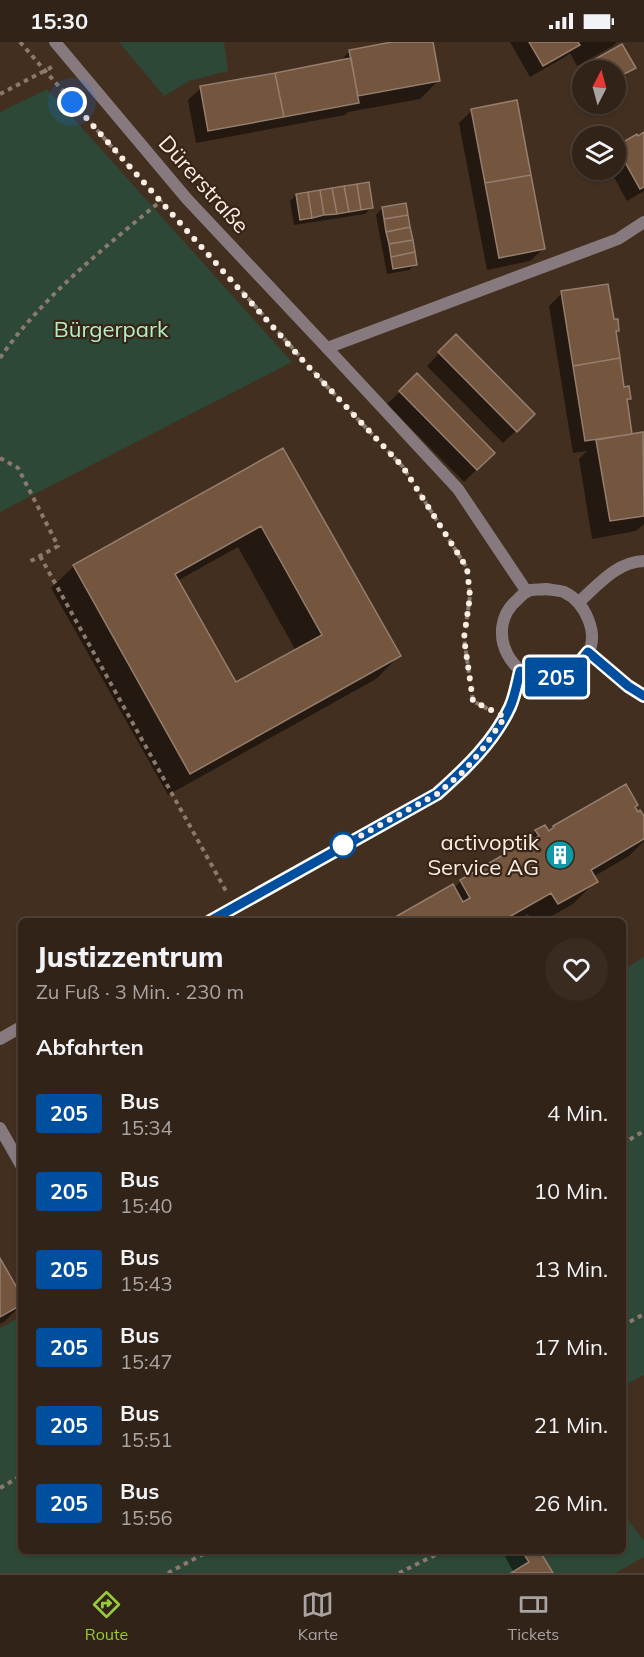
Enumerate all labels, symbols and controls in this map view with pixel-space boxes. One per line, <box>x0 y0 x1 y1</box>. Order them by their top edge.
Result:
text: 15:30 <box>30 7 88 35</box>
north arrow <box>572 60 626 114</box>
map controls <box>572 60 626 180</box>
your location <box>57 87 87 117</box>
button: layers <box>572 126 626 180</box>
street label: Dürerstraße <box>153 129 255 239</box>
park label: Bürgerpark <box>54 315 169 343</box>
line badge: 205 <box>522 658 590 696</box>
text: 205 <box>537 664 575 690</box>
place label: activoptik Service AG <box>427 828 540 881</box>
unlabelled marker <box>330 832 356 858</box>
building icon: activoptik Service AG <box>544 839 576 871</box>
button: heart <box>545 938 608 1001</box>
text: Justizzentrum <box>36 939 223 974</box>
text: Zu Fuß · 3 Min. · 230 m <box>36 979 244 1004</box>
text: Abfahrten <box>36 1033 144 1061</box>
text: Bus <box>120 1087 159 1115</box>
text: 4 Min. <box>547 1099 608 1127</box>
text: 205 <box>50 1100 88 1126</box>
text: 15:34 <box>120 1115 173 1140</box>
text: Bus <box>120 1165 159 1193</box>
text: 10 Min. <box>534 1177 608 1205</box>
text: 205 <box>50 1178 88 1204</box>
text: 15:40 <box>120 1193 173 1218</box>
text: Bus <box>120 1243 159 1271</box>
text: 13 Min. <box>534 1255 608 1283</box>
text: 205 <box>50 1256 88 1282</box>
text: 15:43 <box>120 1271 173 1296</box>
text: Bus <box>120 1321 159 1349</box>
text: 17 Min. <box>534 1333 608 1361</box>
text: 205 <box>50 1334 88 1360</box>
text: 15:47 <box>120 1349 173 1374</box>
text: Bus <box>120 1399 159 1427</box>
text: 21 Min. <box>534 1411 608 1439</box>
text: 205 <box>50 1412 88 1438</box>
text: 15:51 <box>120 1427 173 1452</box>
text: Bus <box>120 1477 159 1505</box>
text: 26 Min. <box>534 1489 608 1517</box>
text: 205 <box>50 1490 88 1516</box>
text: 15:56 <box>120 1505 173 1530</box>
tab: Route <box>85 1588 128 1644</box>
tab: Karte <box>298 1588 338 1644</box>
tab: Tickets <box>508 1588 559 1644</box>

